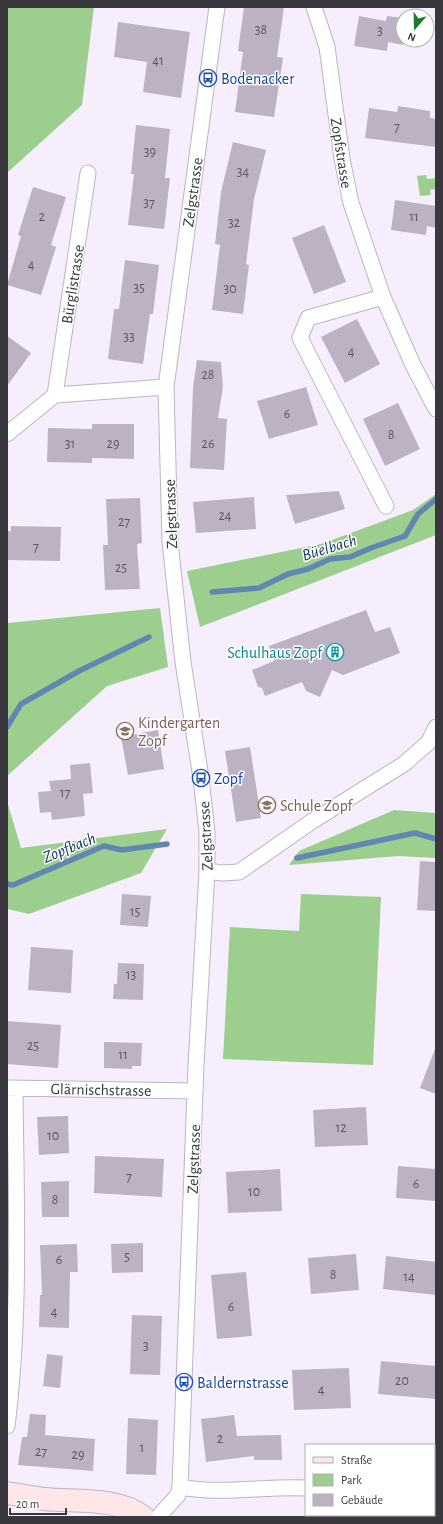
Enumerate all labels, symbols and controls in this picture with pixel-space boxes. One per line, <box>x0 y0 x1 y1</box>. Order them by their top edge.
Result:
north arrow <box>395 8 435 48</box>
house number: 38 <box>255 23 267 37</box>
house number: 3 <box>377 24 383 38</box>
text: N <box>406 30 417 43</box>
house number: 41 <box>152 54 164 68</box>
bus stop icon: Bodenacker <box>198 68 218 88</box>
place label: Bodenacker <box>221 71 295 87</box>
street label: Zopfstrasse <box>328 117 354 190</box>
house number: 7 <box>394 120 400 134</box>
house number: 39 <box>144 145 156 159</box>
street label: Zelgstrasse <box>180 156 206 228</box>
house number: 34 <box>237 165 250 179</box>
house number: 37 <box>143 196 155 210</box>
house number: 2 <box>39 210 45 224</box>
house number: 11 <box>409 210 419 224</box>
house number: 32 <box>228 216 240 230</box>
street label: Bürglistrasse <box>59 243 87 325</box>
house number: 4 <box>28 258 35 272</box>
house number: 35 <box>133 281 145 295</box>
house number: 30 <box>223 282 237 296</box>
house number: 33 <box>123 330 135 344</box>
house number: 4 <box>348 345 355 359</box>
house number: 28 <box>201 368 215 382</box>
house number: 6 <box>284 407 290 421</box>
house number: 8 <box>388 428 394 442</box>
house number: 31 <box>65 437 75 451</box>
house number: 29 <box>107 437 119 451</box>
house number: 26 <box>202 437 214 451</box>
street label: Zelgstrasse <box>162 479 180 549</box>
house number: 24 <box>218 509 232 523</box>
house number: 27 <box>118 515 130 529</box>
water label: Büelbach <box>300 531 358 564</box>
house number: 7 <box>33 540 39 554</box>
house number: 25 <box>115 561 127 575</box>
building icon: Schulhaus Zopf <box>325 642 345 662</box>
place label: Schulhaus Zopf <box>227 645 323 661</box>
place label: Kindergarten Zopf <box>138 715 220 749</box>
school or university icon: Kindergarten Zopf <box>115 721 135 741</box>
bus stop icon: Zopf <box>191 768 211 788</box>
place label: Zopf <box>214 771 244 787</box>
house number: 17 <box>60 786 70 800</box>
school or university icon: Schule Zopf <box>257 795 277 815</box>
place label: Schule Zopf <box>280 798 354 814</box>
street label: Zelgstrasse <box>196 801 216 871</box>
water label: Zopfbach <box>40 829 99 867</box>
house number: 15 <box>130 905 140 919</box>
house number: 13 <box>126 968 137 982</box>
house number: 25 <box>27 1039 39 1053</box>
house number: 11 <box>118 1048 128 1062</box>
street label: Glärnischstrasse <box>50 1081 152 1099</box>
house number: 12 <box>335 1121 347 1135</box>
street label: Zelgstrasse <box>185 1124 203 1194</box>
house number: 10 <box>47 1129 59 1143</box>
house number: 7 <box>126 1170 132 1184</box>
house number: 6 <box>413 1177 419 1191</box>
house number: 10 <box>248 1185 260 1199</box>
house number: 8 <box>52 1193 58 1207</box>
house number: 5 <box>124 1250 130 1264</box>
house number: 6 <box>56 1253 62 1267</box>
house number: 8 <box>330 1268 336 1282</box>
house number: 14 <box>403 1270 415 1284</box>
house number: 6 <box>228 1300 234 1314</box>
house number: 4 <box>51 1305 58 1319</box>
house number: 3 <box>143 1339 149 1353</box>
bus stop icon: Baldernstrasse <box>174 1372 194 1392</box>
house number: 20 <box>395 1374 409 1388</box>
place label: Baldernstrasse <box>197 1375 289 1391</box>
house number: 4 <box>318 1383 325 1397</box>
house number: 2 <box>217 1432 223 1446</box>
house number: 1 <box>140 1441 144 1455</box>
legend <box>305 1444 435 1516</box>
house number: 27 <box>35 1445 47 1459</box>
house number: 29 <box>72 1448 84 1462</box>
text: Straße <box>341 1454 372 1466</box>
text: Park <box>341 1474 362 1486</box>
scale bar <box>10 1490 66 1516</box>
text: Gebäude <box>341 1494 383 1506</box>
text: 20 m <box>16 1498 39 1510</box>

